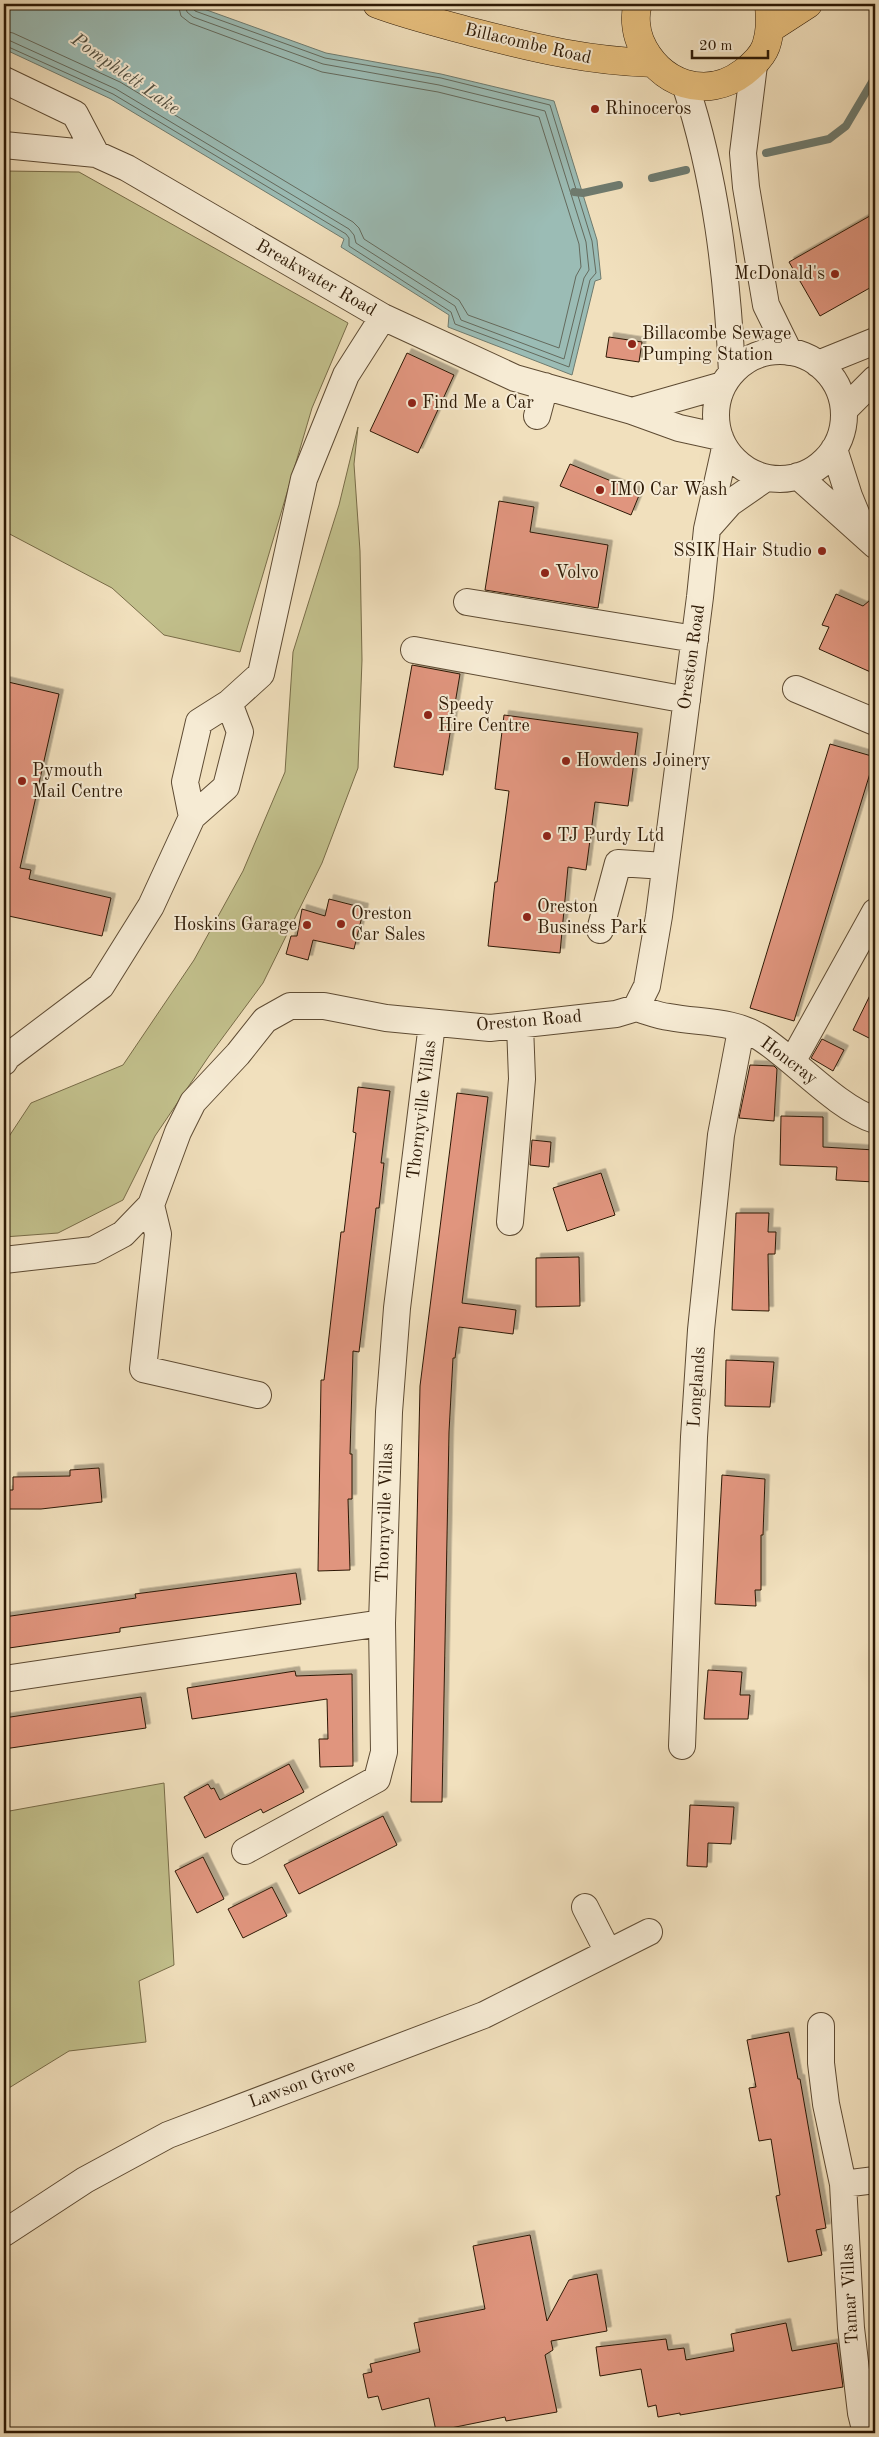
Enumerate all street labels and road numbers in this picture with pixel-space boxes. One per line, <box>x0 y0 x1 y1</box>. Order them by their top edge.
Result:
street label: Billacombe Road <box>463 21 593 67</box>
street label: Breakwater Road <box>253 236 379 320</box>
street label: Oreston Road <box>676 603 708 711</box>
street label: Oreston Road <box>475 1007 583 1035</box>
street label: Honcray <box>757 1034 821 1088</box>
street label: Thornyville Villas <box>405 1039 439 1181</box>
street label: Longlands <box>685 1346 709 1428</box>
street label: Thornyville Villas <box>374 1443 396 1583</box>
street label: Lawson Grove <box>247 2056 357 2112</box>
street label: Tamar Villas <box>838 2243 862 2345</box>

